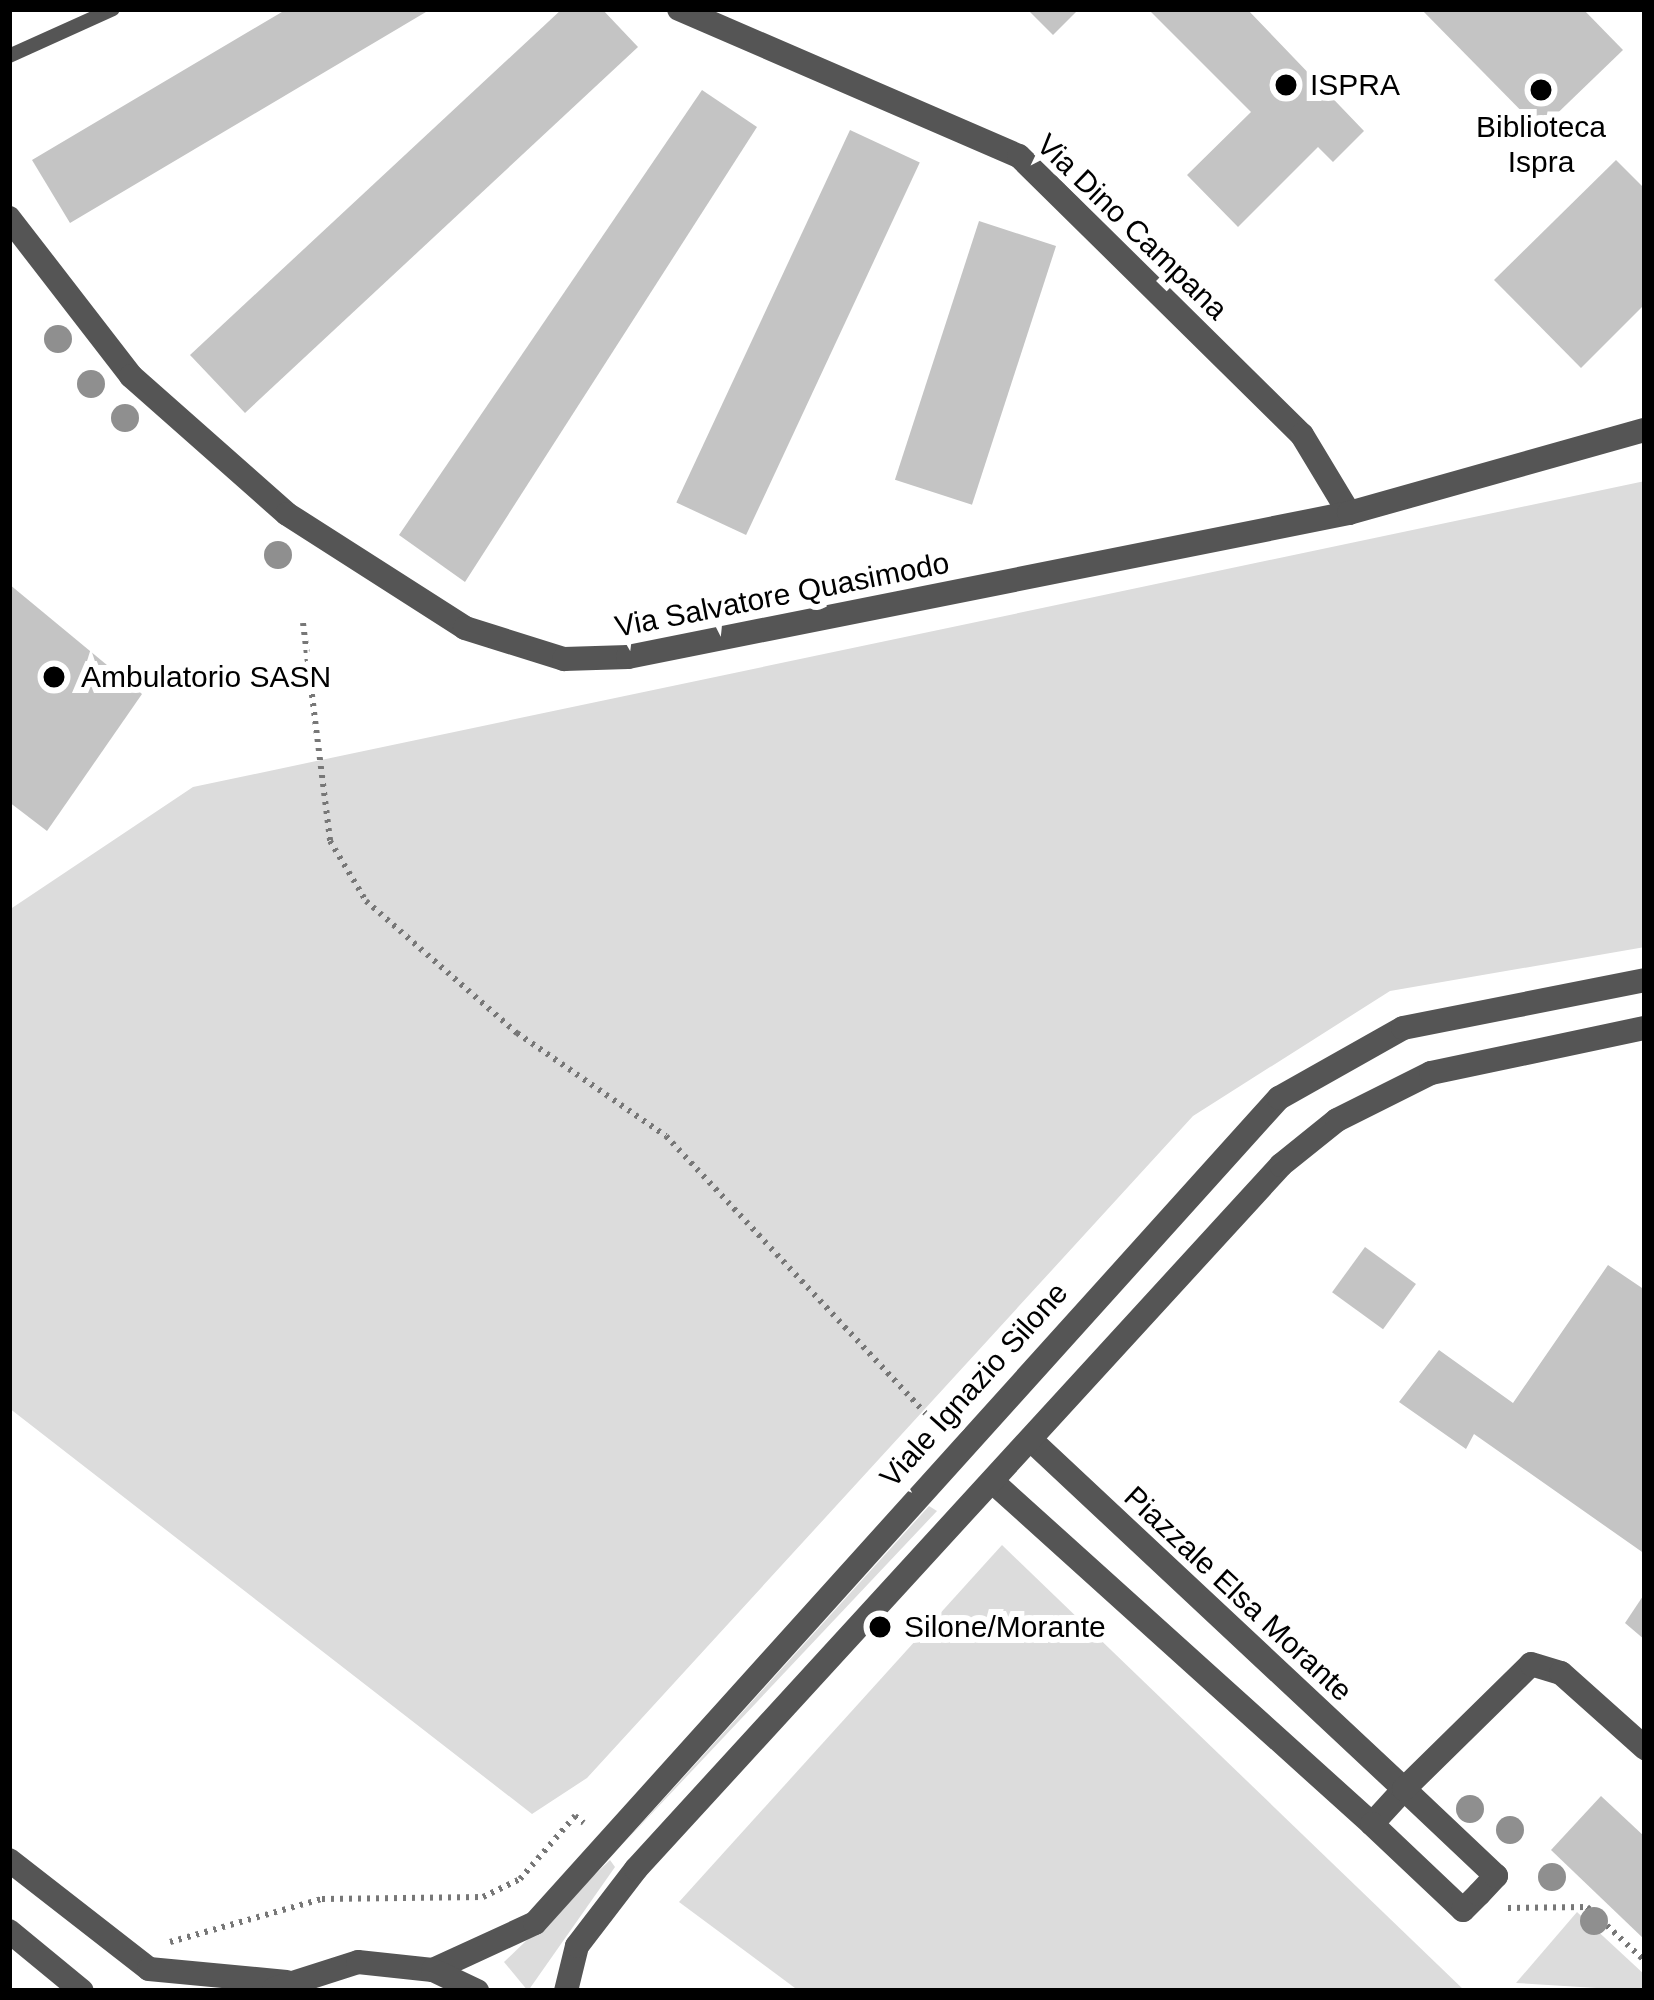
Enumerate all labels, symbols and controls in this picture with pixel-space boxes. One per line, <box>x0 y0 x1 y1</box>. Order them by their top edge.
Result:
place label: ISPRA <box>1310 67 1400 103</box>
marker: ISPRA <box>1273 72 1299 98</box>
marker: Biblioteca Ispra <box>1528 77 1554 103</box>
place label: Biblioteca Ispra <box>1476 109 1606 180</box>
street label: Via Dino Campana <box>1029 127 1235 327</box>
street label: Via Salvatore Quasimodo <box>612 545 952 645</box>
place label: Ambulatorio SASN <box>81 659 331 695</box>
marker: Ambulatorio SASN <box>38 661 70 693</box>
street label: Viale Ignazio Silone <box>873 1275 1075 1495</box>
street label: Piazzale Elsa Morante <box>1117 1479 1359 1709</box>
place label: Silone/Morante <box>904 1609 1106 1645</box>
marker: Silone/Morante <box>867 1614 893 1640</box>

